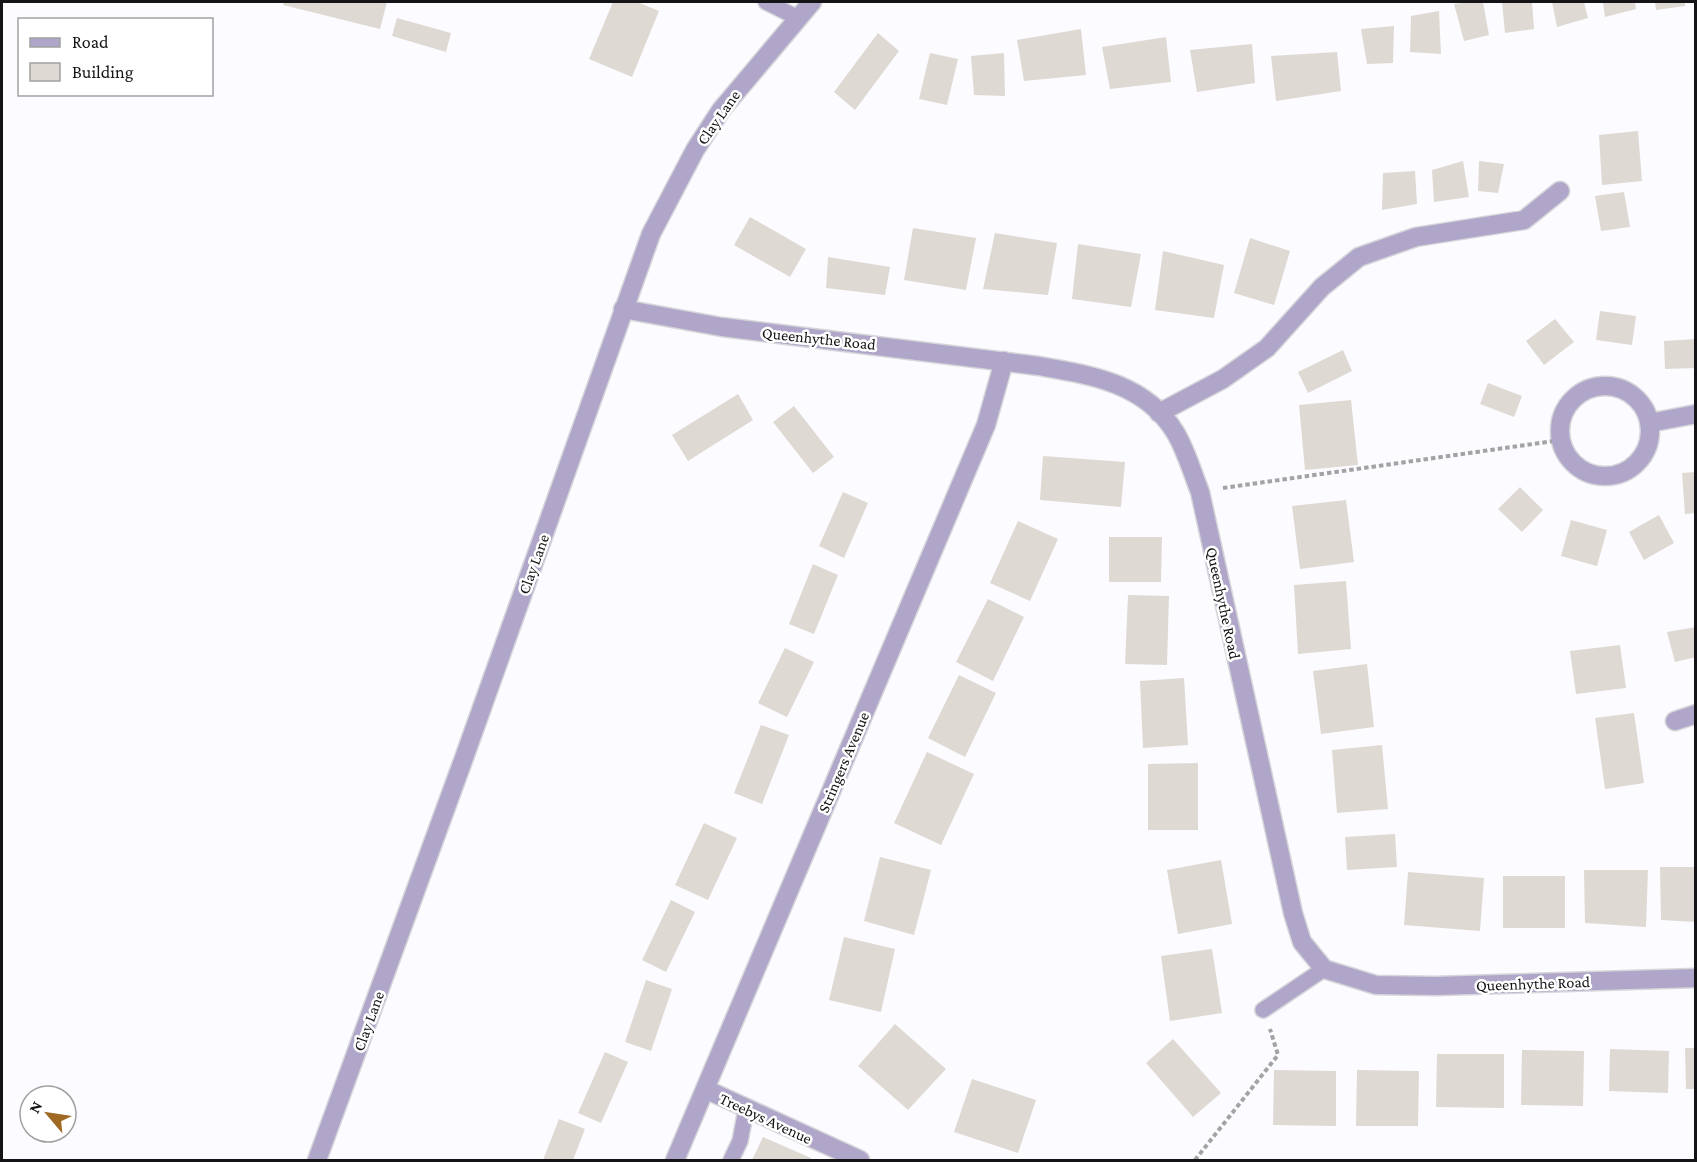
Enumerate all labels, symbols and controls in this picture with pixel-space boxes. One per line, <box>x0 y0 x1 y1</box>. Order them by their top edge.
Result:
legend <box>18 18 213 96</box>
text: Road <box>72 32 109 52</box>
text: Building <box>72 62 134 82</box>
street label: Clay Lane <box>694 87 744 148</box>
street label: Queenhythe Road <box>761 324 877 354</box>
street label: Clay Lane <box>515 532 553 597</box>
street label: Queenhythe Road <box>1202 545 1244 662</box>
street label: Stringers Avenue <box>815 709 873 816</box>
street label: Queenhythe Road <box>1476 973 1591 995</box>
street label: Clay Lane <box>350 989 388 1054</box>
north arrow <box>18 1084 78 1144</box>
street label: Treebys Avenue <box>717 1090 815 1148</box>
text: N <box>25 1098 45 1116</box>

